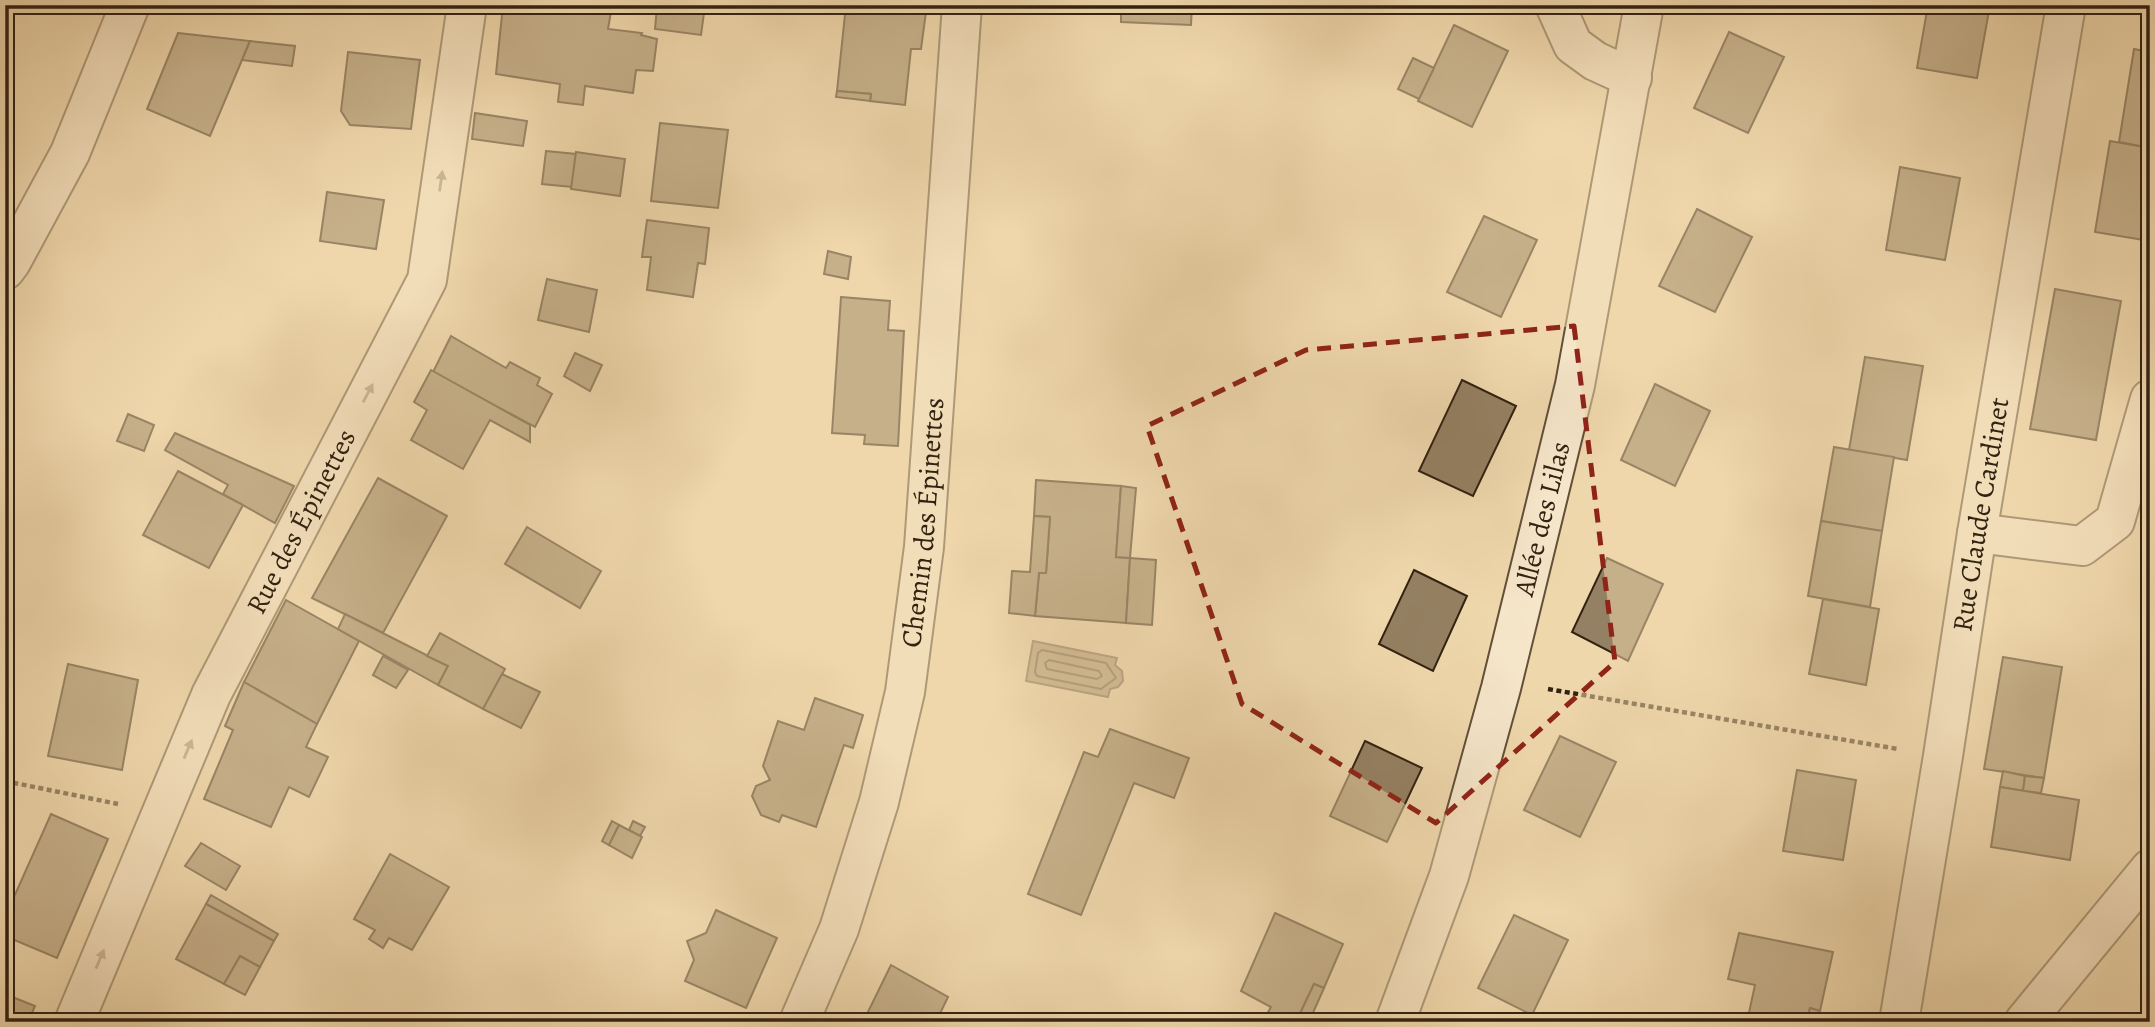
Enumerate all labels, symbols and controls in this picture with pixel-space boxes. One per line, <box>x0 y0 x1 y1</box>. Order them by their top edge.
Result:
one-way arrow <box>436 170 447 192</box>
one-way arrow <box>362 383 373 403</box>
street label: Rue Claude Cardinet <box>1943 395 2019 634</box>
street label: Chemin des Épinettes <box>892 396 953 650</box>
street label: Rue des Épinettes <box>237 423 365 621</box>
street label: Allée des Lilas <box>1505 438 1580 601</box>
one-way arrow <box>183 738 194 759</box>
one-way arrow <box>95 948 106 969</box>

